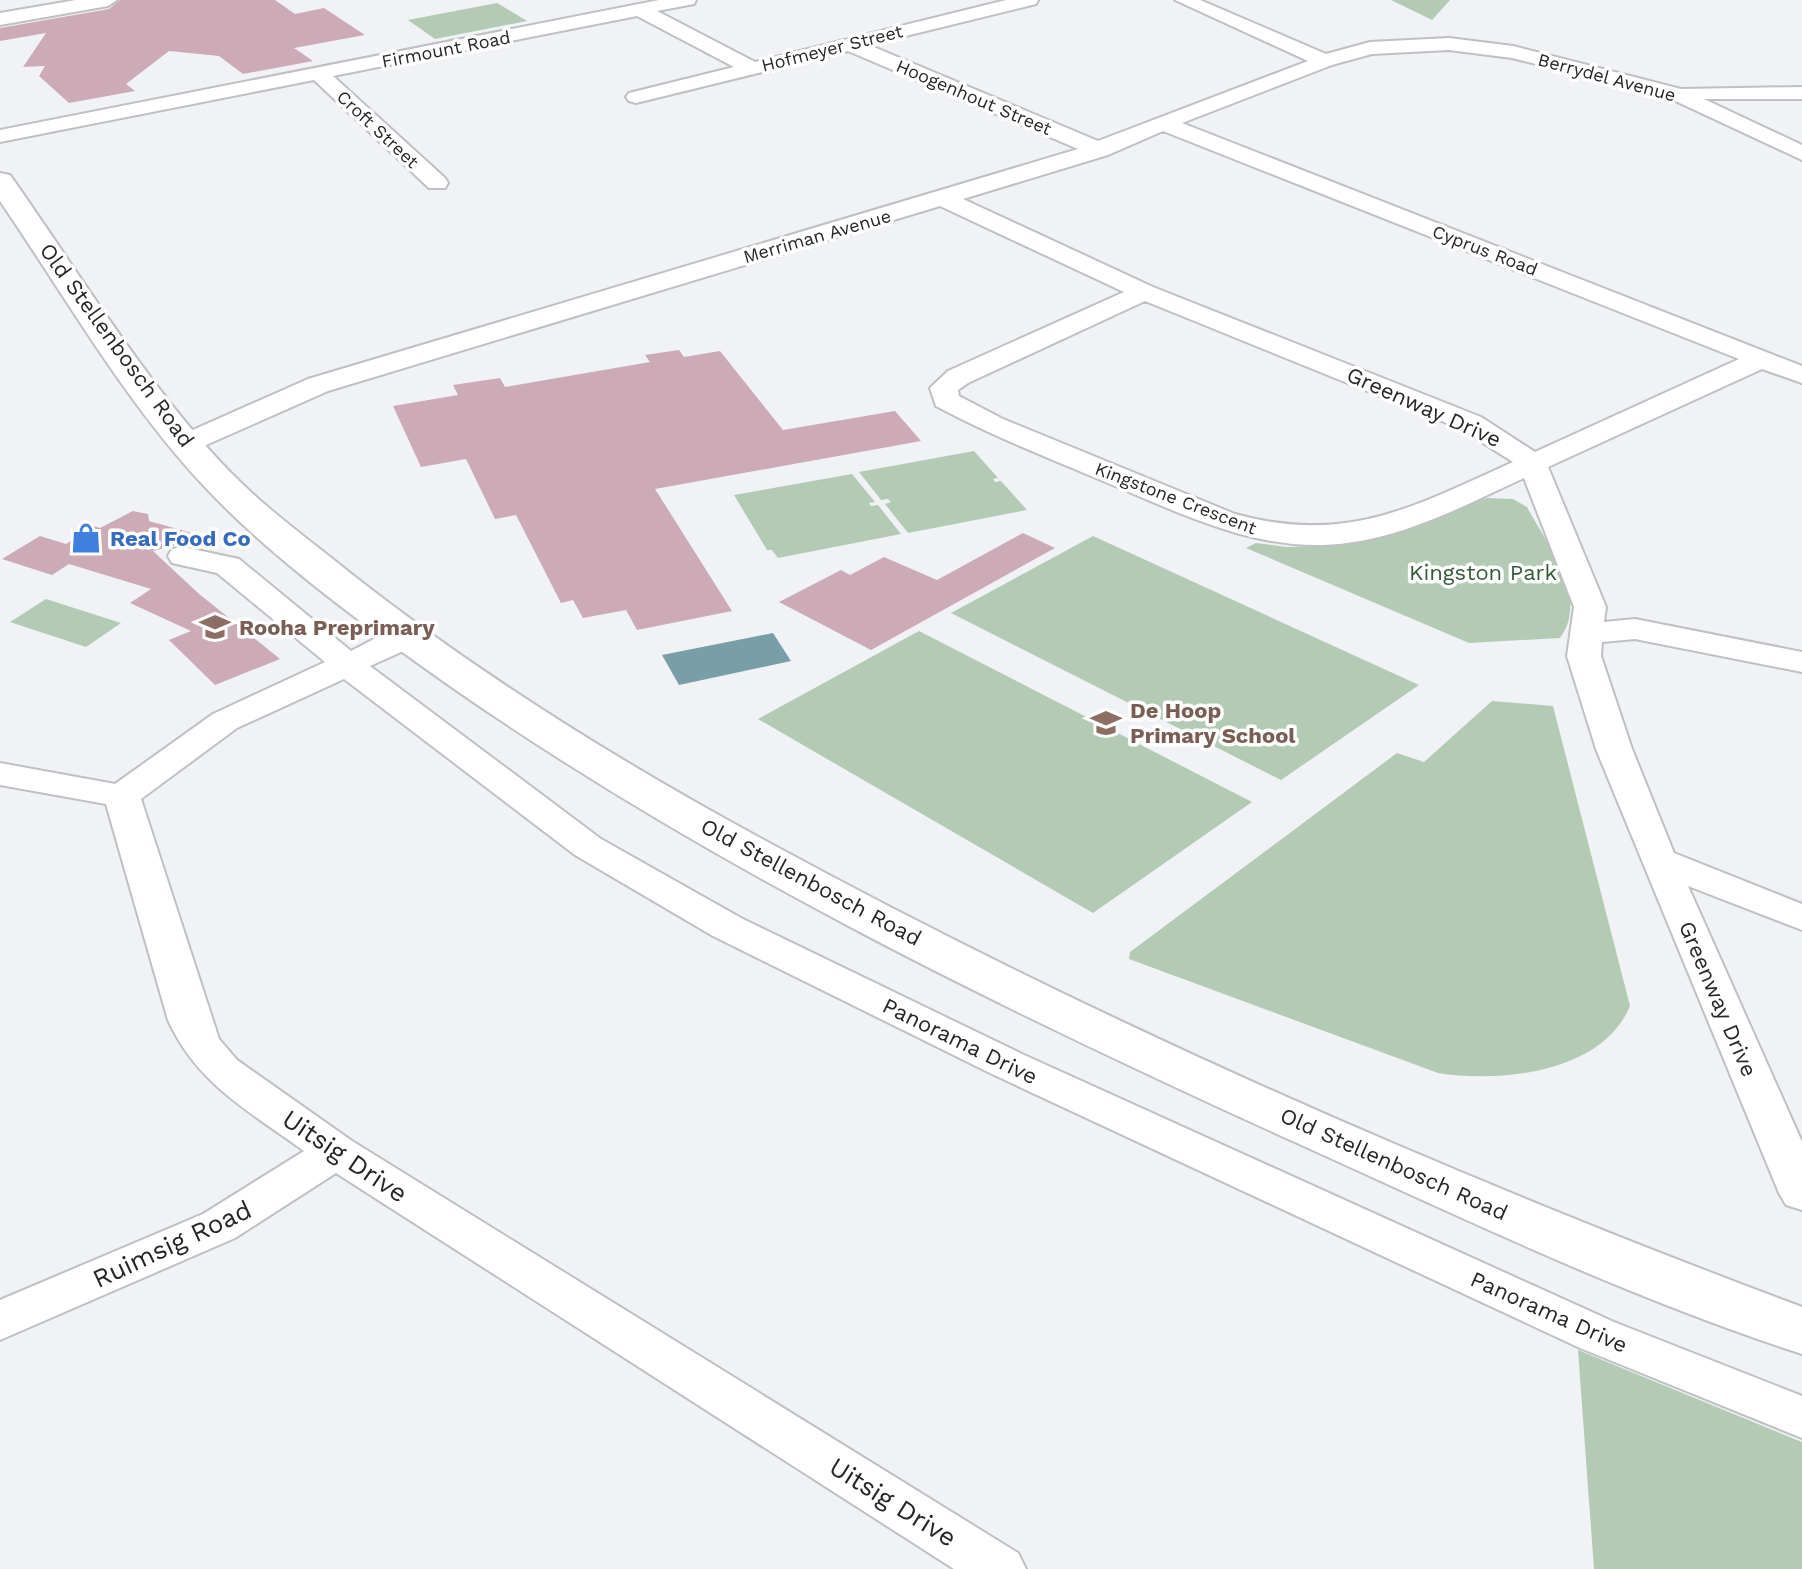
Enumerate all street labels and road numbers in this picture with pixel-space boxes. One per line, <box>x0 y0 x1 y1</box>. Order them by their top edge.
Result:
street label: Hofmeyer Street <box>759 20 905 76</box>
street label: Firmount Road <box>380 26 512 72</box>
street label: Berrydel Avenue <box>1536 49 1678 105</box>
street label: Hoogenhout Street <box>893 55 1055 139</box>
street label: Croft Street <box>333 86 424 172</box>
street label: Merriman Avenue <box>741 205 893 267</box>
street label: Cyprus Road <box>1429 220 1541 280</box>
street label: Old Stellenbosch Road <box>35 238 199 452</box>
street label: Greenway Drive <box>1343 362 1505 452</box>
street label: Kingstone Crescent <box>1092 458 1260 539</box>
street label: Old Stellenbosch Road <box>697 813 925 951</box>
street label: Greenway Drive <box>1674 918 1762 1080</box>
street label: Panorama Drive <box>879 993 1041 1089</box>
street label: Uitsig Drive <box>277 1103 413 1209</box>
street label: Old Stellenbosch Road <box>1277 1103 1511 1225</box>
street label: Ruimsig Road <box>88 1194 256 1294</box>
street label: Panorama Drive <box>1467 1266 1631 1358</box>
street label: Uitsig Drive <box>824 1451 962 1553</box>

